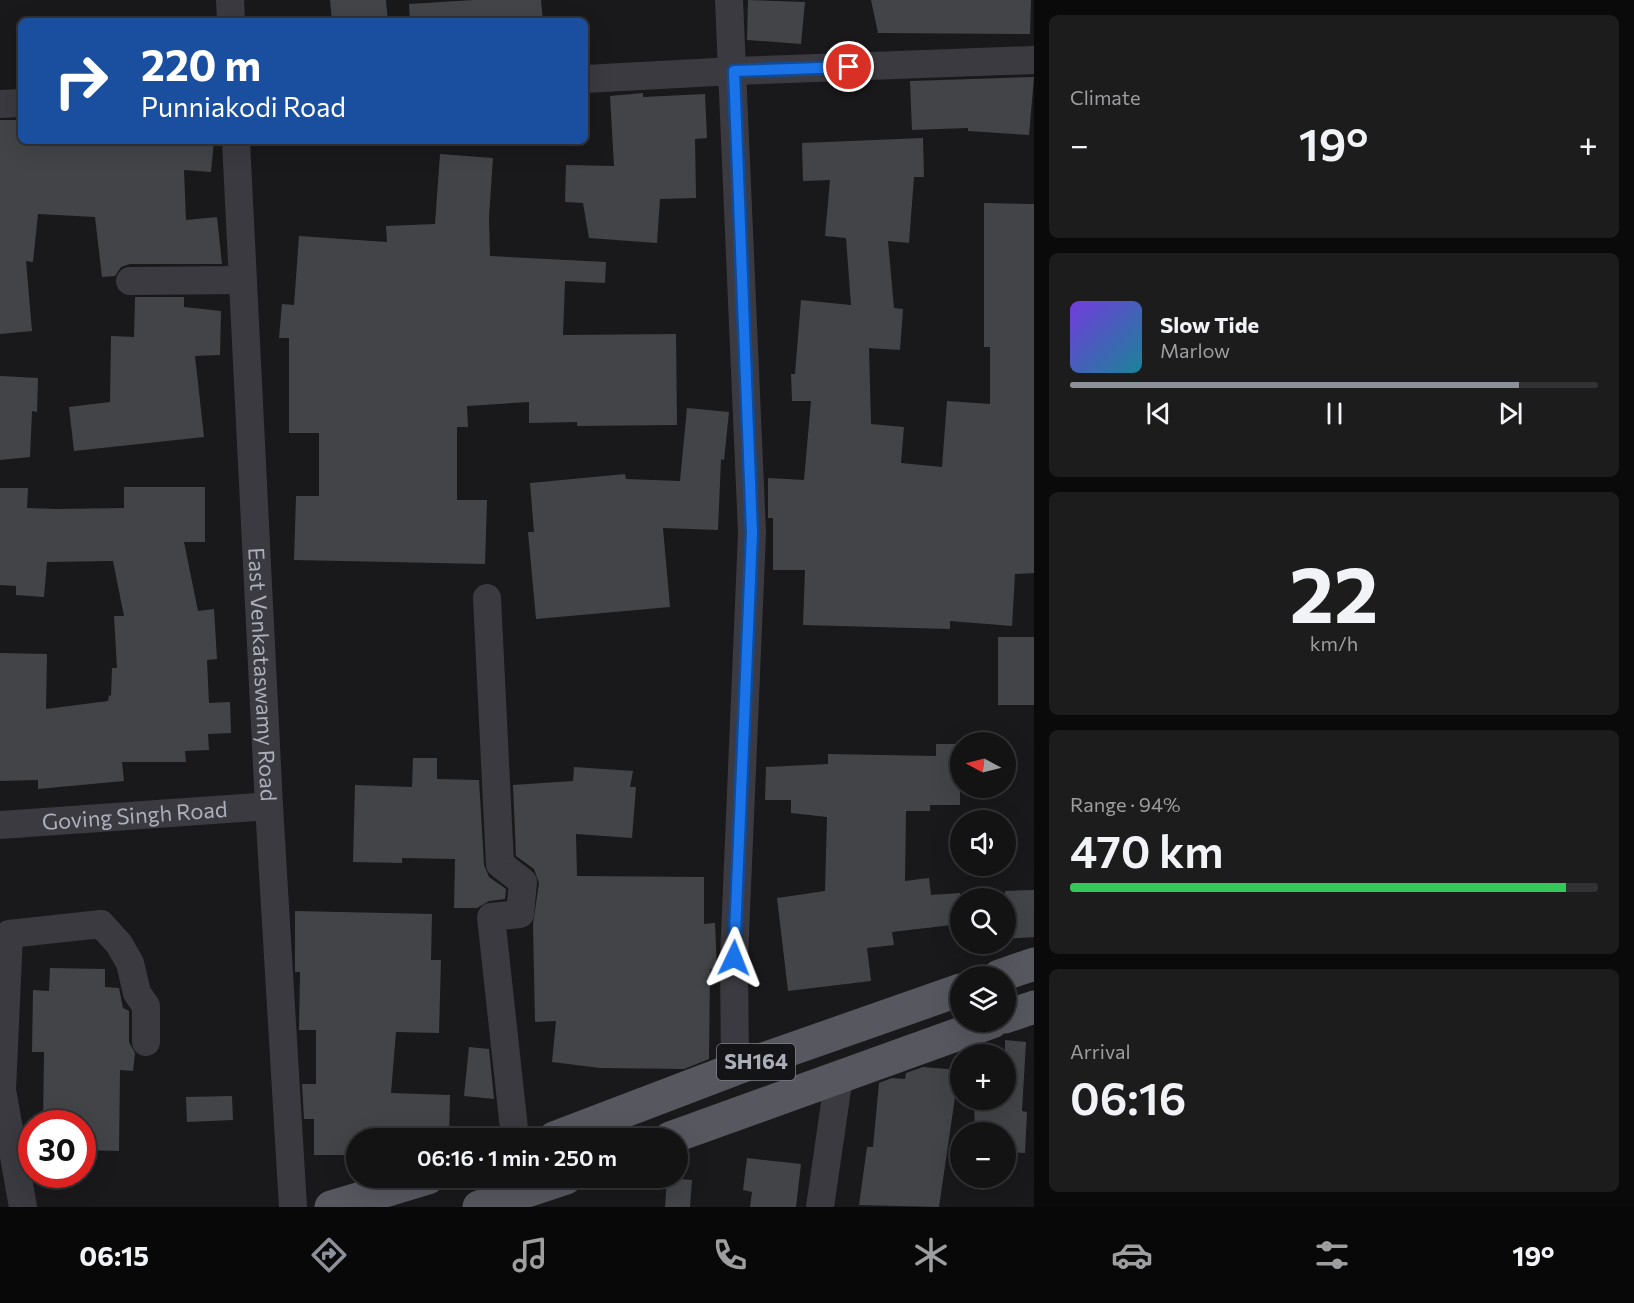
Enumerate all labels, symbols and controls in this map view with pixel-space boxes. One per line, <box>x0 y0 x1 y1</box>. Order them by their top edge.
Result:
text: 220 m <box>141 38 261 90</box>
pin <box>823 41 874 92</box>
icon: right <box>42 42 120 120</box>
icon: arrive <box>832 50 865 83</box>
text: Climate <box>1070 85 1140 109</box>
text: Punniakodi Road <box>141 90 346 123</box>
text: 19° <box>1299 115 1368 170</box>
text: − <box>1070 123 1089 164</box>
text: + <box>1579 123 1598 164</box>
text: Slow Tide <box>1160 311 1259 338</box>
text: Marlow <box>1160 338 1230 362</box>
icon: previous <box>1142 397 1175 430</box>
icon: pause <box>1318 397 1351 430</box>
icon: next <box>1494 397 1527 430</box>
text: 22 <box>1290 544 1378 639</box>
street label: East Venkataswamy Road <box>243 547 283 802</box>
text: km/h <box>1310 631 1358 655</box>
north arrow <box>950 732 1016 798</box>
map controls <box>950 732 1016 1188</box>
text: Range · 94% <box>1070 792 1181 816</box>
street label: Goving Singh Road <box>41 795 228 835</box>
button: sound <box>950 810 1016 876</box>
text: 470 km <box>1070 822 1224 877</box>
button: search <box>950 888 1016 954</box>
position arrow <box>702 926 766 990</box>
button: layers <box>950 966 1016 1032</box>
text: Arrival <box>1070 1039 1131 1063</box>
road number: SH164 <box>717 1044 795 1080</box>
button: + <box>950 1044 1016 1110</box>
text: 06:16 <box>1070 1069 1186 1124</box>
speed limit sign: 30 <box>18 1110 96 1188</box>
button: − <box>950 1122 1016 1188</box>
text: 06:16 · 1 min · 250 m <box>417 1144 617 1171</box>
icon: directions <box>308 1234 350 1276</box>
icon: music <box>509 1234 551 1276</box>
icon: phone <box>709 1234 751 1276</box>
icon: climate <box>910 1234 952 1276</box>
icon: car <box>1111 1234 1153 1276</box>
icon: filters <box>1311 1234 1353 1276</box>
text: 06:15 <box>79 1239 149 1272</box>
text: 19° <box>1512 1239 1555 1272</box>

